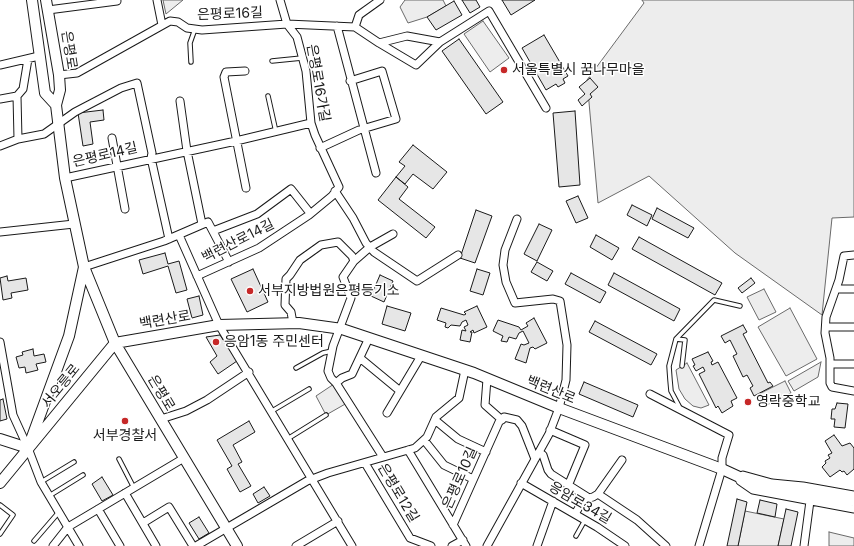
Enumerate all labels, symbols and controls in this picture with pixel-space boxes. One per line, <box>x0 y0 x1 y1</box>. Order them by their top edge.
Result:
street label: 은평로16길 <box>197 4 263 24</box>
street label: 은평로 <box>58 30 80 70</box>
street label: 은평로16가길 <box>303 43 333 123</box>
place label: 서울특별시 꿈나무마을 <box>512 62 645 78</box>
marker: 서울특별시 꿈나무마을 <box>499 65 509 75</box>
street label: 은평로14길 <box>71 139 139 171</box>
street label: 백련산로14길 <box>199 216 277 266</box>
place label: 서부지방법원은평등기소 <box>258 283 400 299</box>
marker: 서부지방법원은평등기소 <box>245 286 255 296</box>
street label: 백련산로 <box>138 307 192 333</box>
place label: 응암1동 주민센터 <box>224 334 324 350</box>
marker: 응암1동 주민센터 <box>211 337 221 347</box>
street label: 서오릉로 <box>38 361 84 411</box>
street label: 은평로 <box>144 372 178 414</box>
street label: 백련산로 <box>524 373 578 407</box>
place label: 영락중학교 <box>756 394 820 410</box>
marker: 영락중학교 <box>743 397 753 407</box>
marker: 서부경찰서 <box>120 416 130 426</box>
place label: 서부경찰서 <box>93 428 157 444</box>
street label: 은평로10길 <box>439 444 481 512</box>
street label: 은평로12길 <box>374 460 422 526</box>
street label: 응암로34길 <box>546 478 614 528</box>

